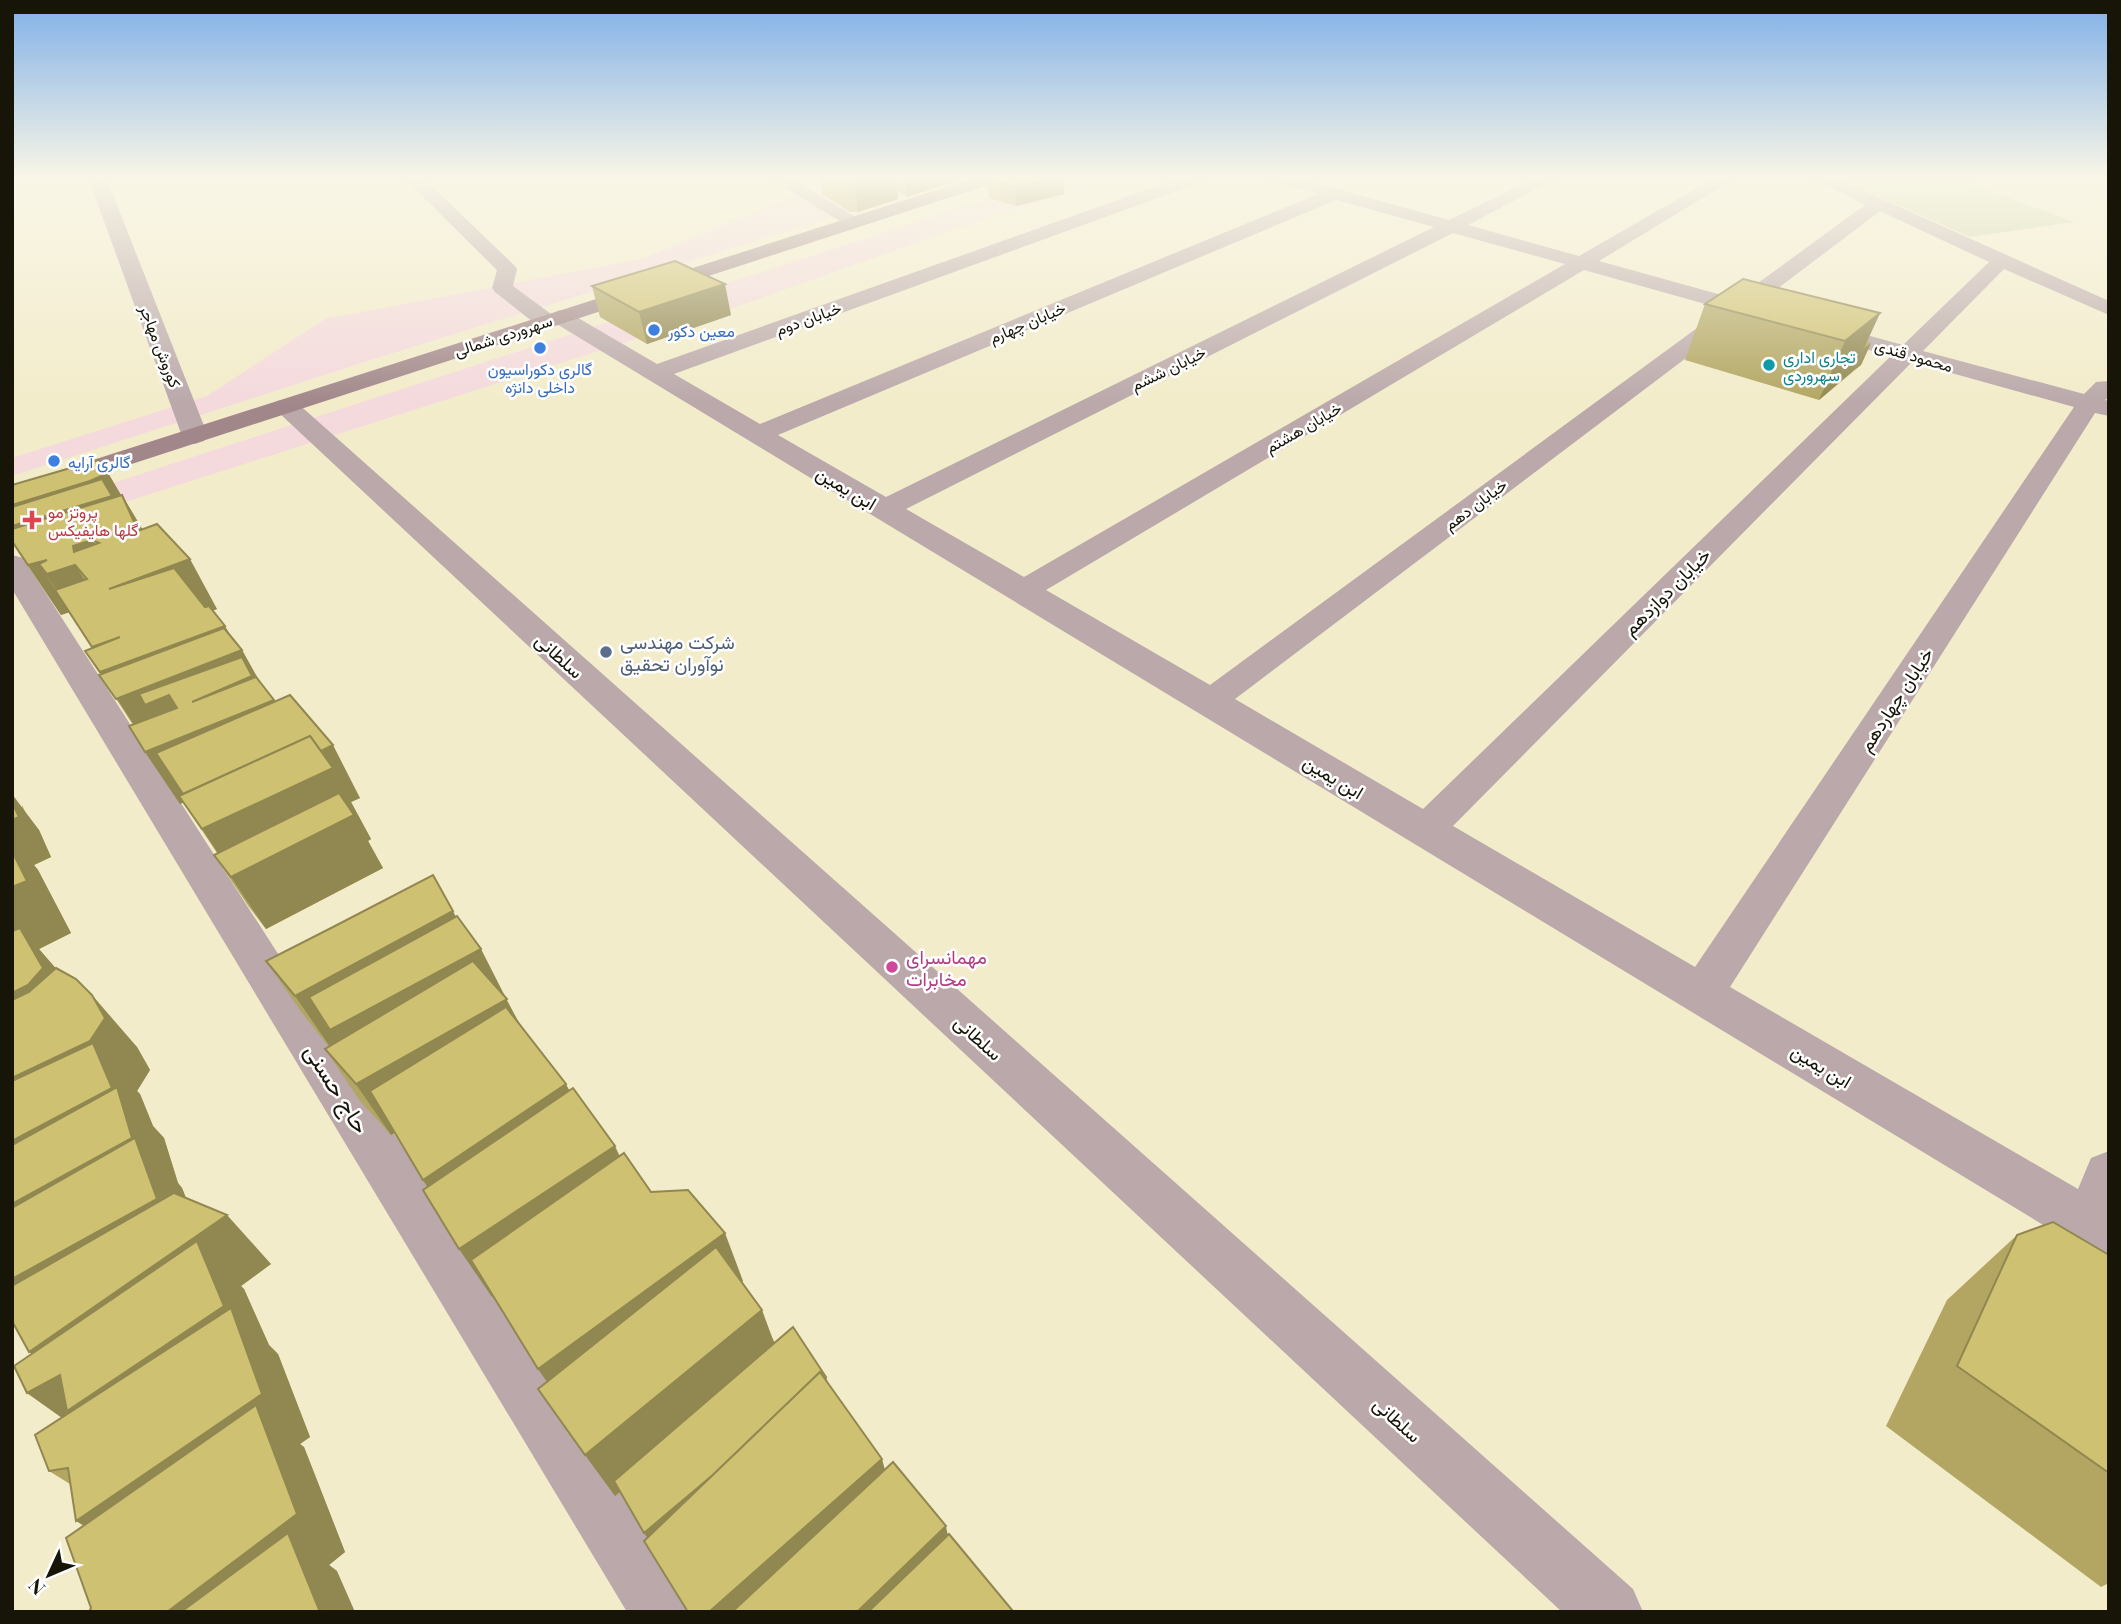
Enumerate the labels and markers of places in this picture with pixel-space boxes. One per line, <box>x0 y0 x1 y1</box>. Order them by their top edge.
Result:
place label: معین دکور <box>667 320 735 342</box>
marker: معین دکور <box>646 322 662 338</box>
marker: گالری دکوراسیون داخلی دانژه <box>532 340 548 356</box>
place label: تجاری اداری سهروردی <box>1783 346 1856 386</box>
marker: تجاری اداری سهروردی <box>1761 357 1777 373</box>
place label: گالری دکوراسیون داخلی دانژه <box>488 358 592 398</box>
place label: گالری آرایه <box>68 451 130 473</box>
marker: گالری آرایه <box>46 453 62 469</box>
place label: پروتز مو گلها هایفیکس <box>48 501 138 541</box>
marker: پروتز مو گلها هایفیکس <box>22 510 42 530</box>
place label: شرکت مهندسی نوآوران تحقیق <box>620 628 735 676</box>
marker: شرکت مهندسی نوآوران تحقیق <box>598 644 614 660</box>
place label: مهمانسرای مخابرات <box>906 943 987 991</box>
marker: مهمانسرای مخابرات <box>884 959 900 975</box>

